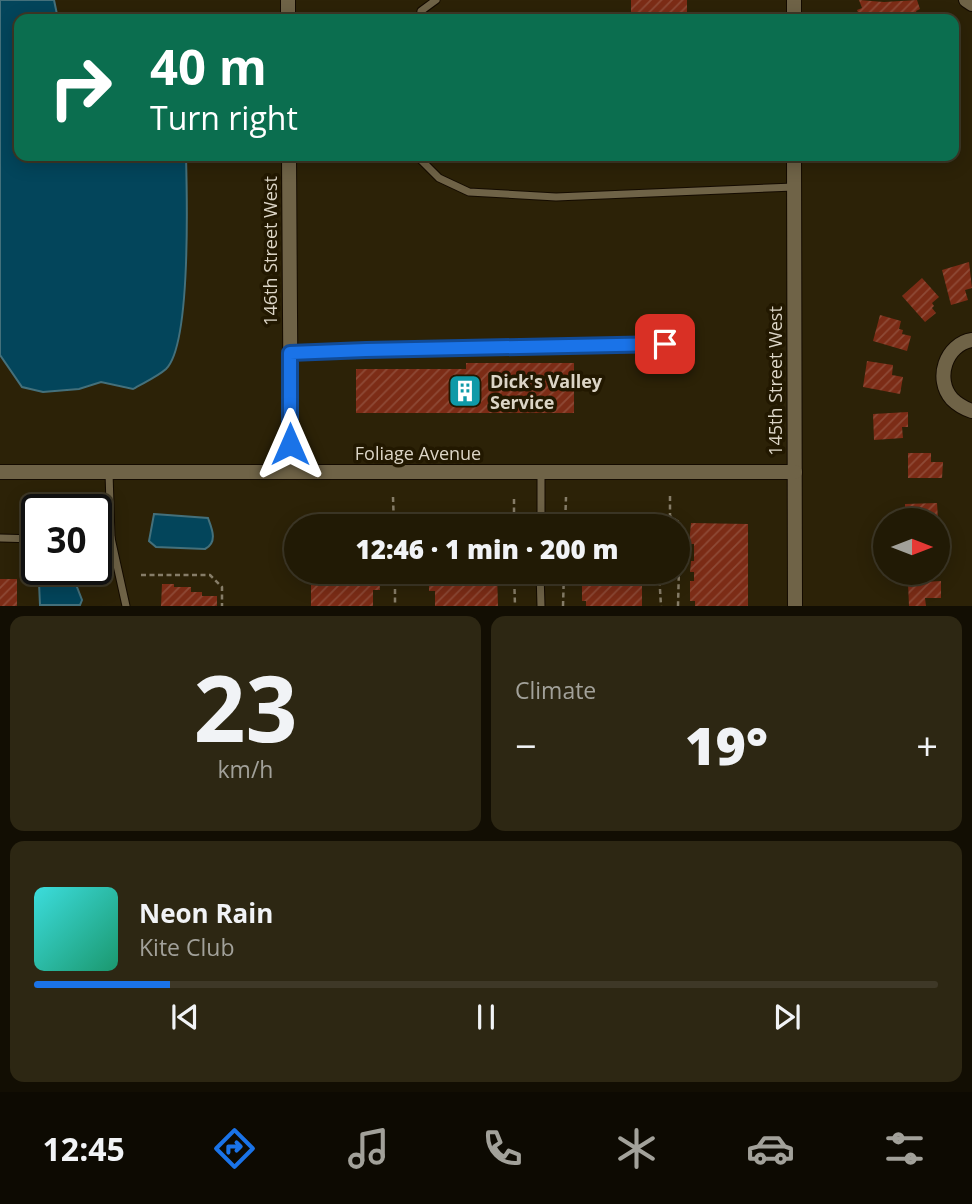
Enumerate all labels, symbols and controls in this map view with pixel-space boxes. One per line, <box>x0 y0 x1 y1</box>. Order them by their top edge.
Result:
text: 40 m <box>150 33 267 99</box>
icon: right <box>35 42 126 133</box>
text: Turn right <box>150 96 298 139</box>
street label: 146th Street West <box>258 176 282 326</box>
street label: 145th Street West <box>763 306 787 456</box>
pin <box>635 314 695 374</box>
icon: arrive <box>646 325 684 363</box>
place label: Dick's Valley Service <box>490 369 603 414</box>
building icon: Dick's Valley Service <box>446 372 484 410</box>
position arrow <box>253 407 327 481</box>
street label: Foliage Avenue <box>355 441 481 465</box>
speed limit sign: 30 <box>21 494 112 585</box>
north arrow <box>873 508 950 584</box>
map controls <box>873 508 950 585</box>
text: 12:46 · 1 min · 200 m <box>356 531 618 567</box>
text: 23 <box>193 645 298 769</box>
text: Climate <box>515 674 596 706</box>
text: 19° <box>685 709 768 780</box>
text: − <box>515 719 537 771</box>
text: + <box>916 719 938 771</box>
text: km/h <box>218 753 273 785</box>
text: Neon Rain <box>139 895 273 931</box>
text: Kite Club <box>139 931 234 963</box>
icon: previous <box>166 998 204 1036</box>
icon: pause <box>467 998 505 1036</box>
icon: next <box>768 998 806 1036</box>
icon: directions <box>210 1124 259 1173</box>
icon: music <box>344 1124 393 1173</box>
icon: phone <box>478 1124 527 1173</box>
icon: climate <box>612 1124 661 1173</box>
icon: car <box>746 1124 795 1173</box>
icon: filters <box>880 1124 929 1173</box>
text: 12:45 <box>43 1127 125 1170</box>

